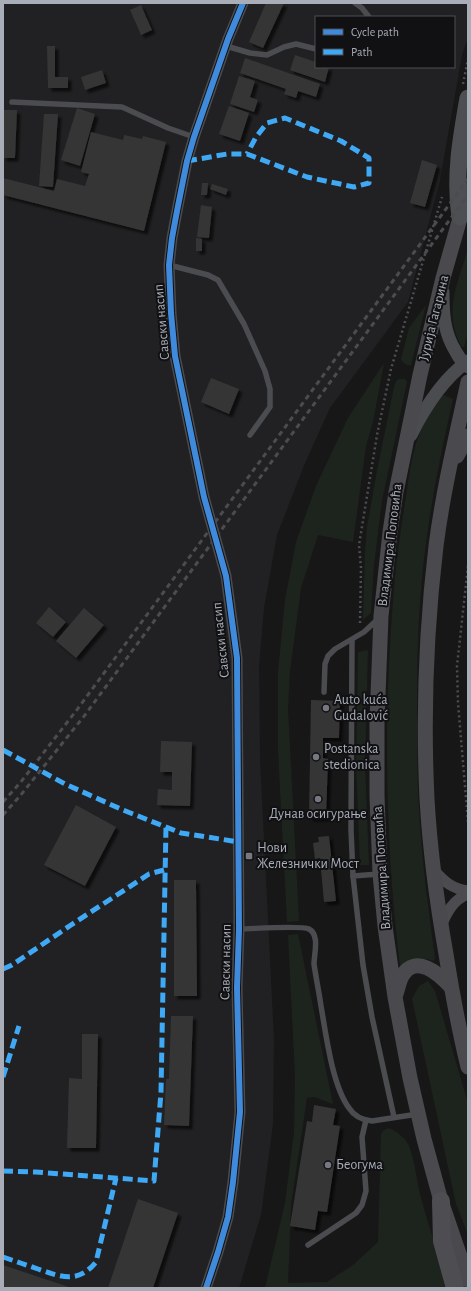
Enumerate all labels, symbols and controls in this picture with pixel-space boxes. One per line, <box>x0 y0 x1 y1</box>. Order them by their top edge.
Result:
legend <box>315 16 455 68</box>
text: Cycle path <box>351 26 399 39</box>
text: Path <box>351 46 373 58</box>
street label: Јурија Гагарина <box>417 273 452 362</box>
street label: Савски насип <box>152 283 172 361</box>
street label: Владимира Поповића <box>376 482 405 607</box>
street label: Савски насип <box>210 601 232 679</box>
place label: Auto kuća Gudalović <box>334 693 388 723</box>
marker: Auto kuća Gudalović <box>321 703 331 713</box>
place label: Postanska stedionica <box>324 742 380 772</box>
marker: Postanska stedionica <box>311 752 321 762</box>
marker: Дунав осигурање <box>313 794 323 804</box>
street label: Владимира Поповића <box>371 805 393 930</box>
place label: Дунав осигурање <box>269 807 367 821</box>
place label: Нови Железнички Мост <box>257 841 360 871</box>
marker: Нови Железнички Мост <box>244 851 254 861</box>
street label: Савски насип <box>218 924 234 1000</box>
place label: Беогума <box>336 1158 384 1172</box>
marker: Беогума <box>323 1160 333 1170</box>

